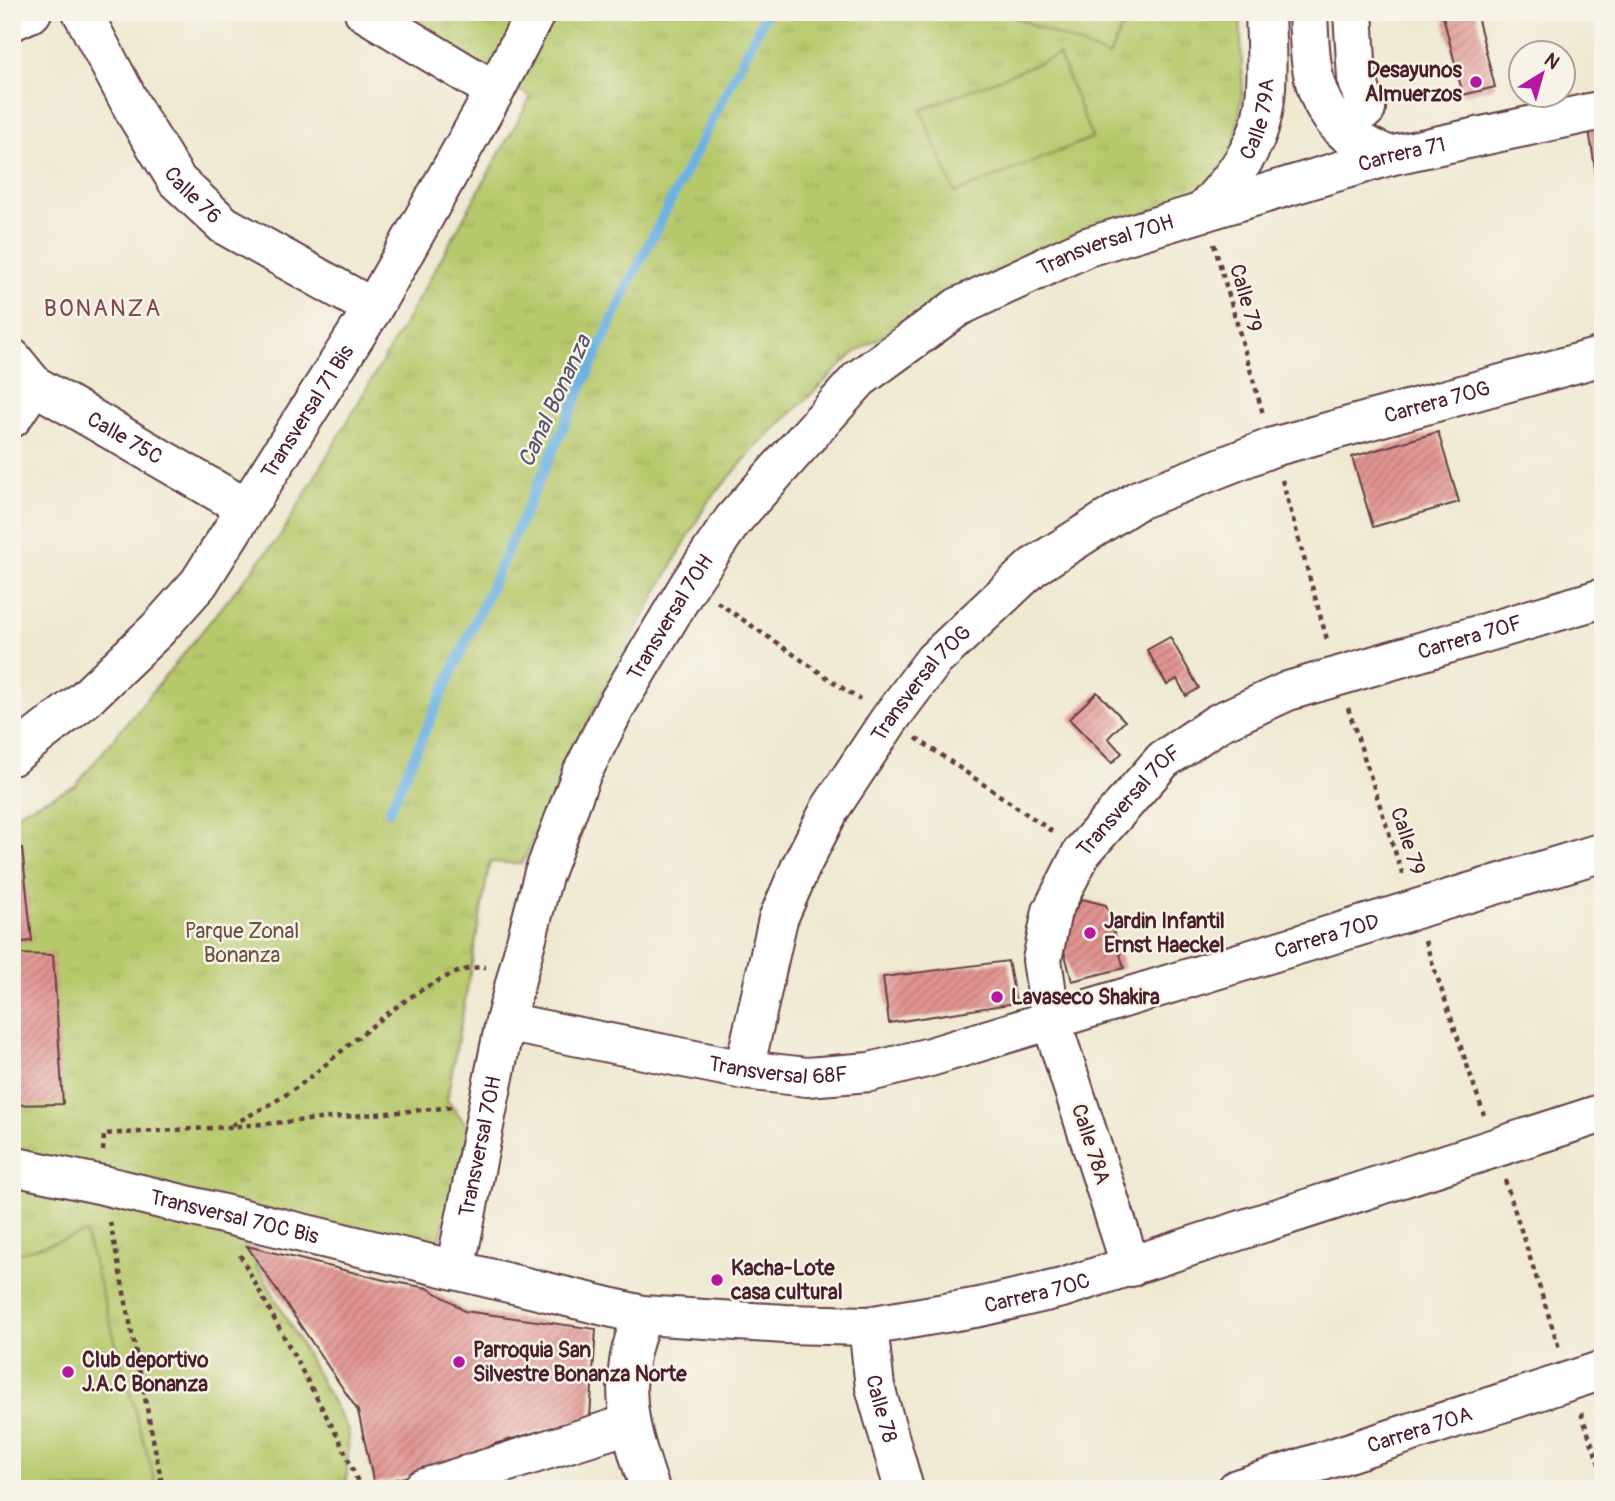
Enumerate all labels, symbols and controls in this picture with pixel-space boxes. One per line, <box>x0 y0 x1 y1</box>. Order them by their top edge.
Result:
north arrow <box>1506 38 1576 108</box>
text: N <box>1539 48 1564 75</box>
place label: Desayunos Almuerzos <box>1365 57 1463 108</box>
marker: Desayunos Almuerzos <box>1468 74 1484 90</box>
street label: Calle 79A <box>1234 78 1280 165</box>
street label: Carrera 71 <box>1355 131 1448 179</box>
street label: Calle 76 <box>158 162 227 230</box>
street label: Transversal 70H <box>1033 209 1177 282</box>
street label: Calle 79 <box>1223 261 1268 335</box>
district label: BONANZA <box>44 294 162 323</box>
water label: Canal Bonanza <box>511 329 598 472</box>
street label: Transversal 71 Bis <box>255 339 361 484</box>
street label: Carrera 70G <box>1381 375 1493 430</box>
street label: Calle 75C <box>82 406 167 471</box>
street label: Transversal 70H <box>621 549 720 686</box>
street label: Carrera 70F <box>1415 610 1525 666</box>
street label: Transversal 70G <box>865 619 977 747</box>
street label: Transversal 70F <box>1071 739 1186 863</box>
street label: Calle 79 <box>1384 804 1431 878</box>
place label: Jardin Infantil Ernst Haeckel <box>1104 908 1225 959</box>
street label: Carrera 70D <box>1271 908 1383 965</box>
park label: Parque Zonal Bonanza <box>185 918 299 969</box>
marker: Jardin Infantil Ernst Haeckel <box>1082 925 1098 941</box>
place label: Lavaseco Shakira <box>1011 984 1160 1011</box>
marker: Lavaseco Shakira <box>989 989 1005 1005</box>
street label: Transversal 68F <box>706 1050 849 1091</box>
street label: Transversal 70H <box>453 1074 508 1219</box>
street label: Calle 78A <box>1065 1101 1116 1188</box>
street label: Transversal 70C Bis <box>147 1184 322 1251</box>
place label: Kacha-Lote casa cultural <box>730 1255 843 1306</box>
street label: Carrera 70C <box>982 1267 1093 1320</box>
marker: Kacha-Lote casa cultural <box>709 1272 725 1288</box>
place label: Parroquia San Silvestre Bonanza Norte <box>473 1337 687 1388</box>
place label: Club deportivo J.A.C Bonanza <box>82 1347 209 1398</box>
marker: Parroquia San Silvestre Bonanza Norte <box>451 1354 467 1370</box>
marker: Club deportivo J.A.C Bonanza <box>60 1364 76 1380</box>
street label: Calle 78 <box>860 1374 903 1446</box>
street label: Carrera 70A <box>1364 1400 1476 1460</box>

